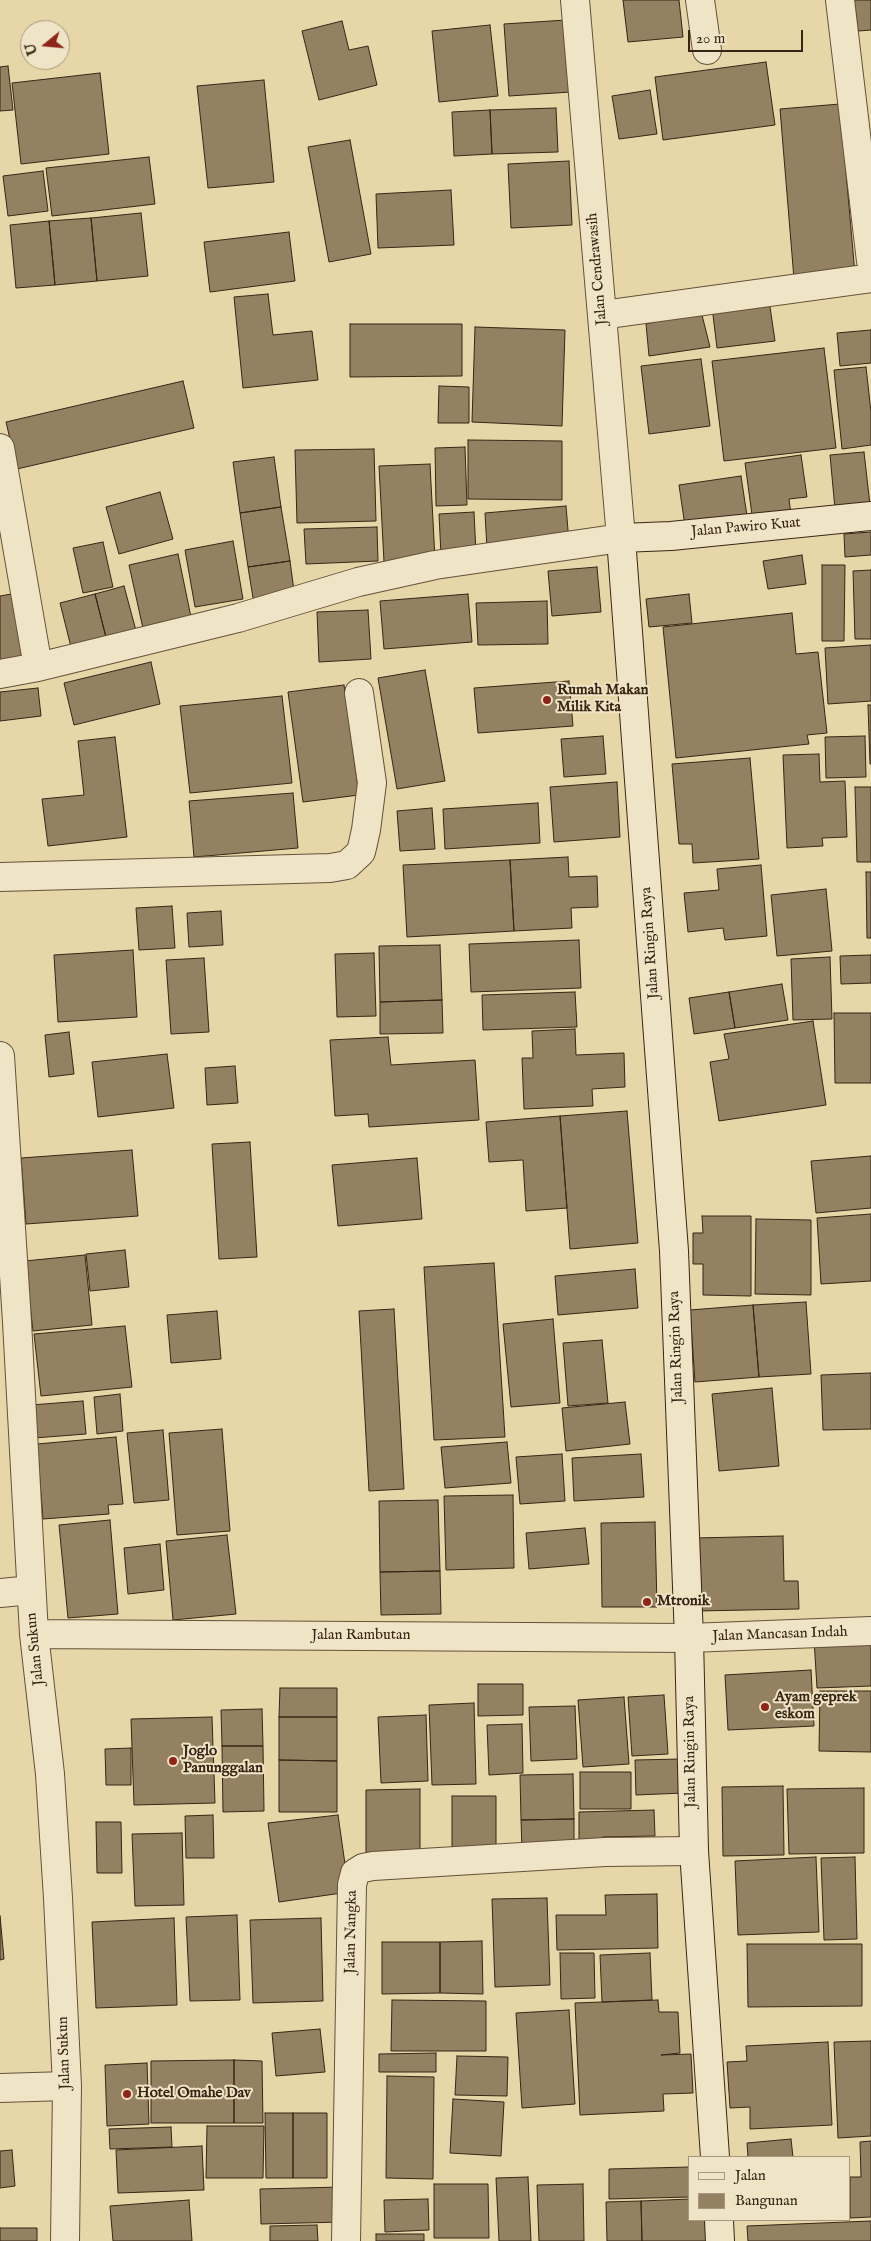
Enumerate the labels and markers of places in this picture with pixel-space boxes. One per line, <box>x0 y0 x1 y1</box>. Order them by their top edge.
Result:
place label: Rumah Makan Milik Kita <box>557 682 649 717</box>
marker: Rumah Makan Milik Kita <box>541 694 553 706</box>
place label: Mtronik <box>657 1593 710 1611</box>
marker: Mtronik <box>641 1596 653 1608</box>
place label: Ayam geprek eskom <box>775 1689 857 1724</box>
marker: Ayam geprek eskom <box>759 1701 771 1713</box>
place label: Joglo Panunggalan <box>183 1743 263 1778</box>
marker: Joglo Panunggalan <box>167 1755 179 1767</box>
place label: Hotel Omahe Dav <box>137 2085 251 2103</box>
marker: Hotel Omahe Dav <box>121 2088 133 2100</box>

